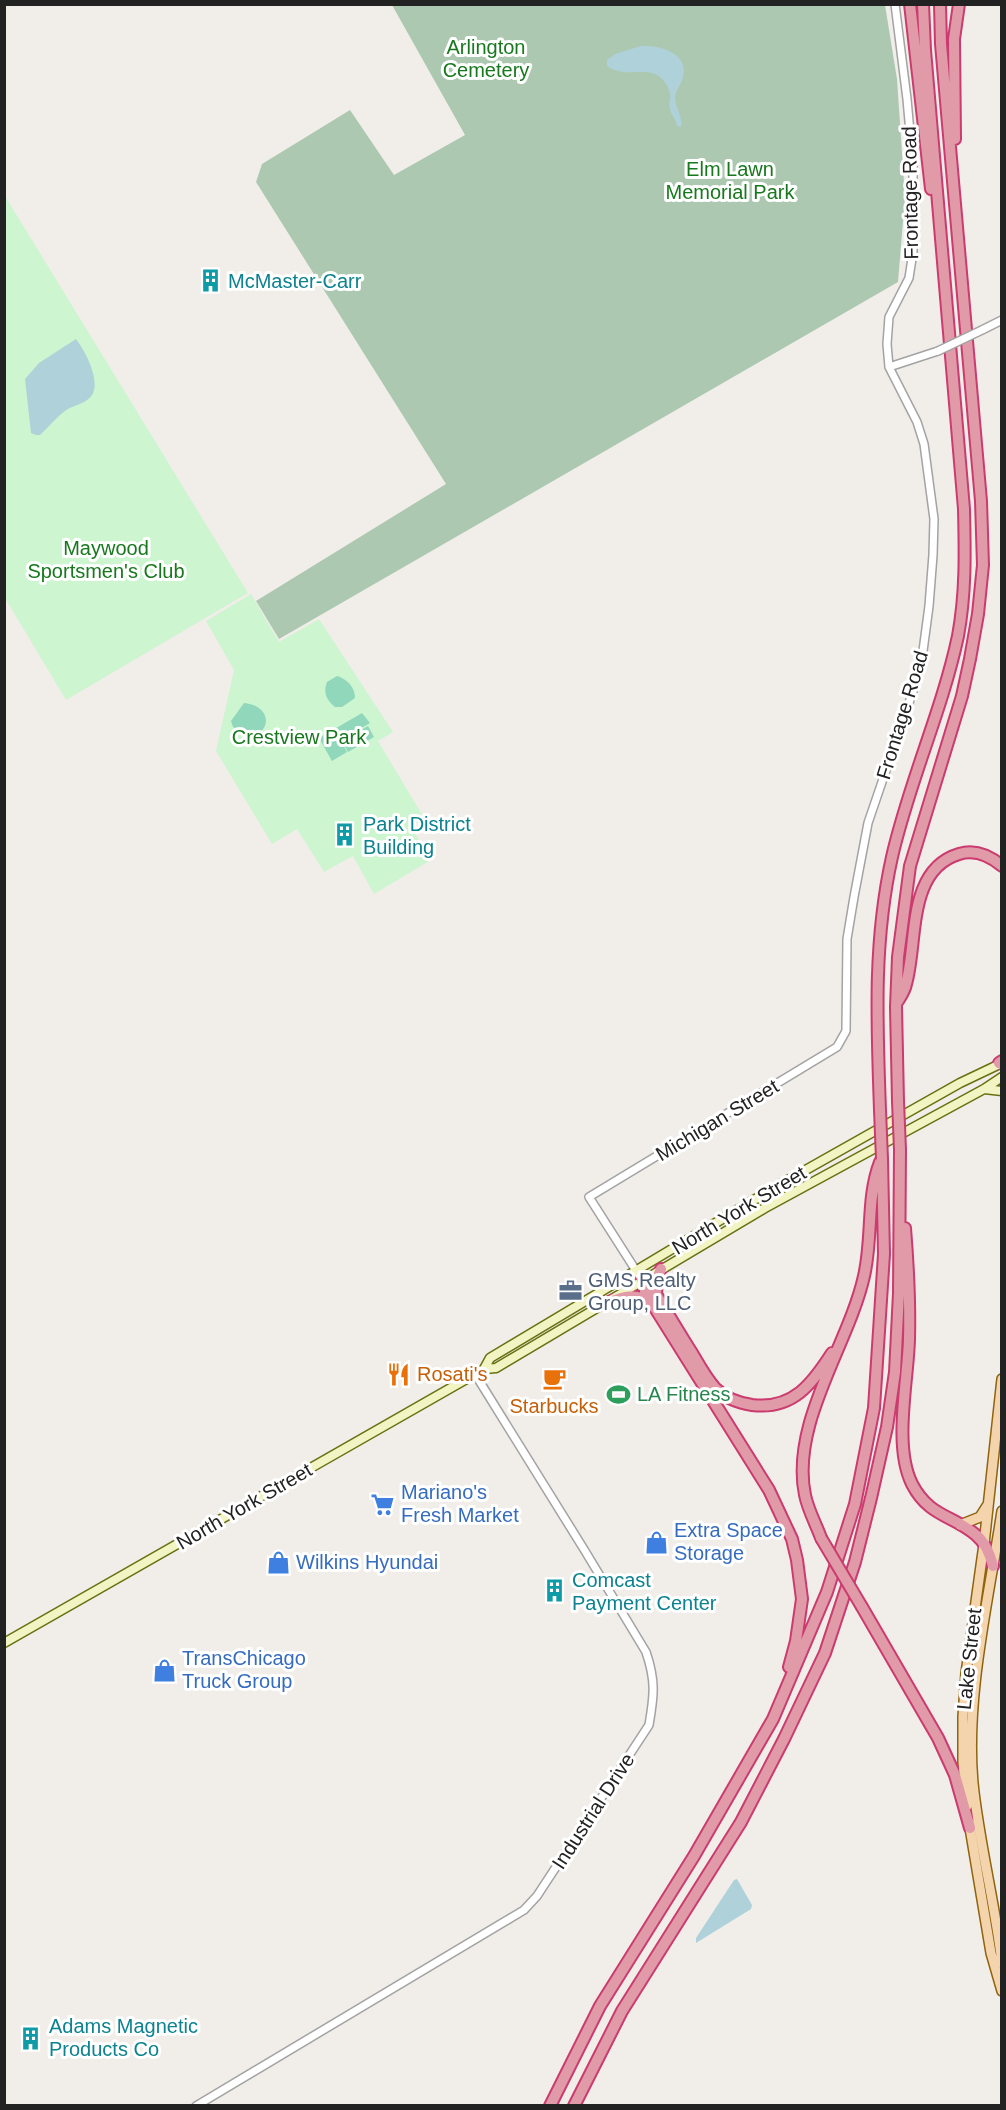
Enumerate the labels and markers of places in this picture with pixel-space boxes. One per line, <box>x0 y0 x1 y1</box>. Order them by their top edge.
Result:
building icon: McMaster-Carr <box>197 268 223 294</box>
place label: McMaster-Carr <box>228 270 362 292</box>
place label: Park District Building <box>363 813 471 858</box>
building icon: Park District Building <box>332 822 358 848</box>
place label: GMS Realty Group, LLC <box>588 1269 696 1314</box>
office icon: GMS Realty Group, LLC <box>557 1278 583 1304</box>
restaurant icon: Rosati's <box>386 1361 412 1387</box>
place label: Rosati's <box>417 1363 488 1385</box>
cafe icon: Starbucks <box>541 1365 567 1391</box>
sports icon: LA Fitness <box>606 1381 632 1407</box>
place label: LA Fitness <box>637 1383 730 1405</box>
place label: Starbucks <box>510 1395 598 1417</box>
place label: Mariano's Fresh Market <box>401 1481 519 1526</box>
supermarket icon: Mariano's Fresh Market <box>370 1491 396 1517</box>
place label: Extra Space Storage <box>674 1519 783 1564</box>
shop icon: Extra Space Storage <box>643 1529 669 1555</box>
shop icon: Wilkins Hyundai <box>265 1549 291 1575</box>
place label: Wilkins Hyundai <box>296 1551 438 1573</box>
place label: Comcast Payment Center <box>572 1569 717 1614</box>
building icon: Comcast Payment Center <box>541 1578 567 1604</box>
place label: TransChicago Truck Group <box>182 1647 306 1692</box>
shop icon: TransChicago Truck Group <box>151 1657 177 1683</box>
place label: Adams Magnetic Products Co <box>49 2015 198 2060</box>
building icon: Adams Magnetic Products Co <box>18 2025 44 2051</box>

